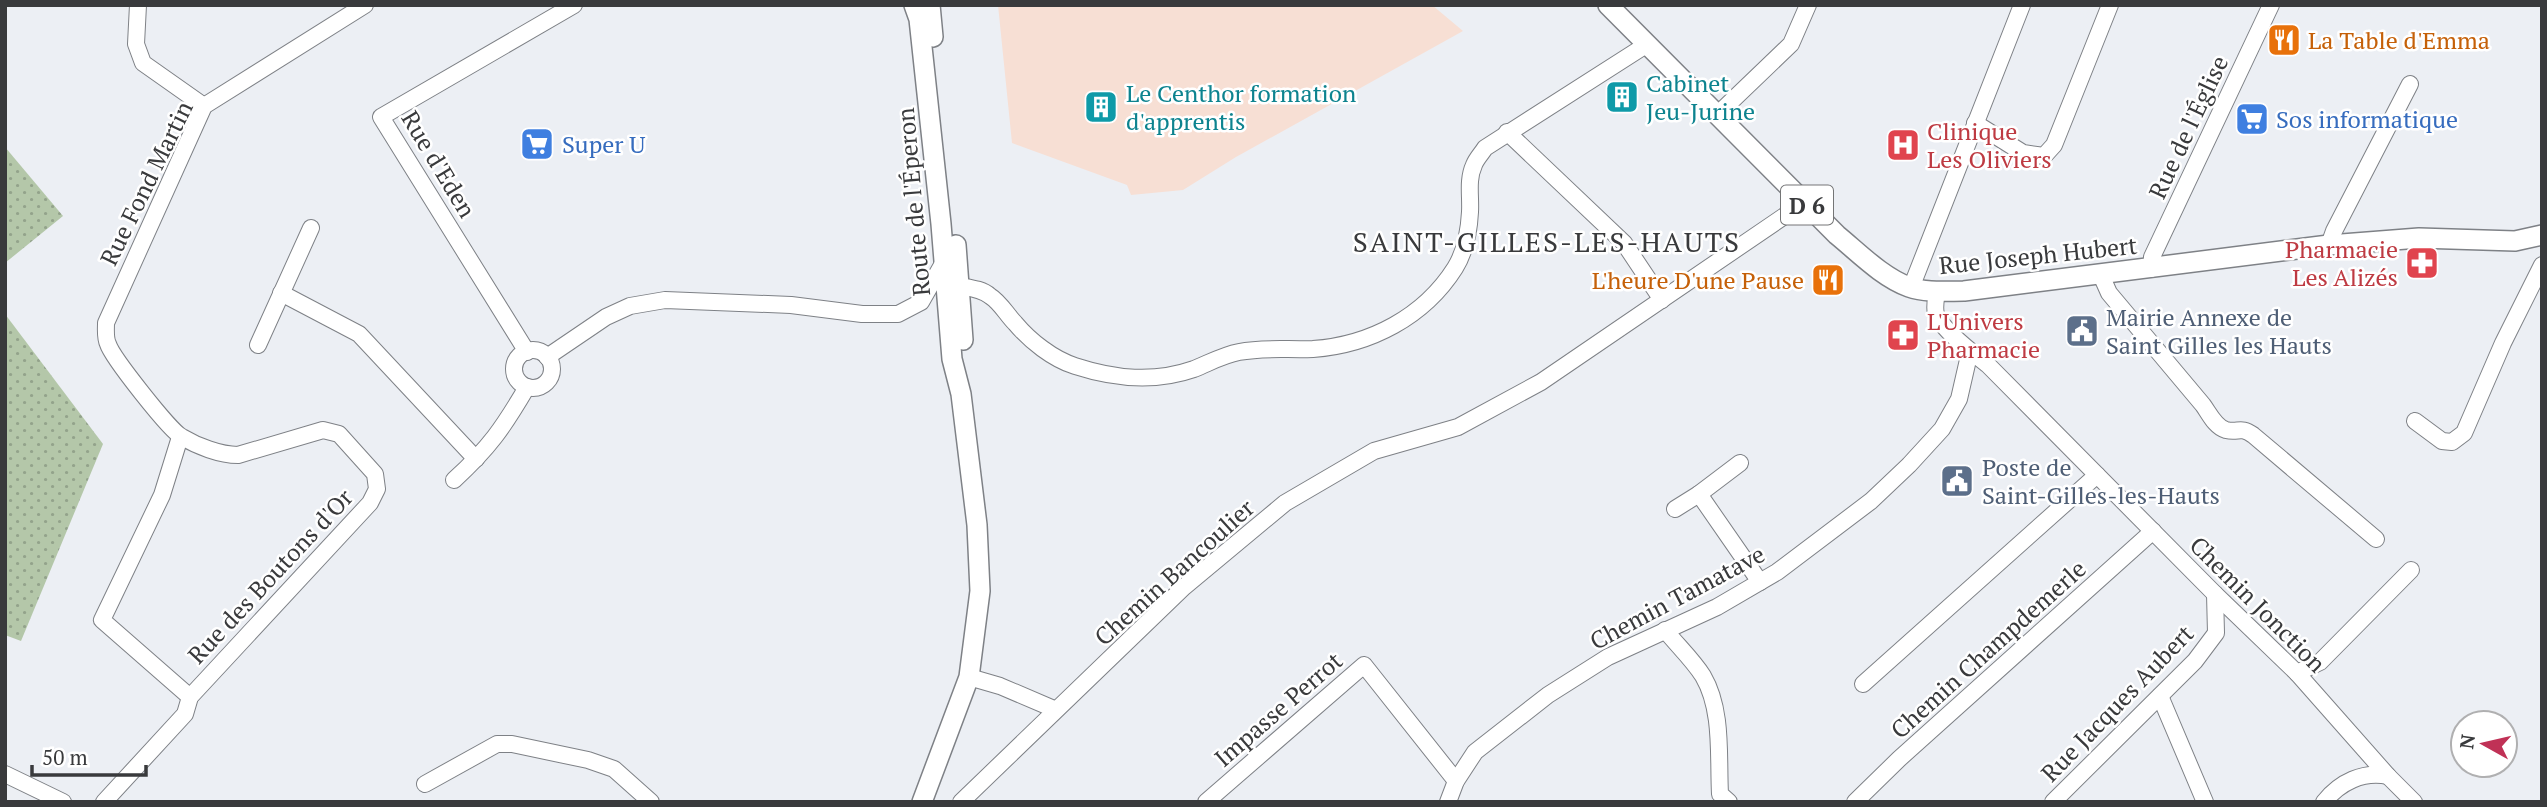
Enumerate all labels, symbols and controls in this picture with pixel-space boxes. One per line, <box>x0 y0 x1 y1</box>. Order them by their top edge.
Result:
restaurant icon: La Table d'Emma <box>2265 21 2303 59</box>
place label: La Table d'Emma <box>2308 24 2490 56</box>
street label: Rue de l'Église <box>2141 50 2235 204</box>
place label: Cabinet Jeu-Jurine <box>1646 67 1755 127</box>
place label: Le Centhor formation d'apprentis <box>1126 77 1356 137</box>
building icon: Cabinet Jeu-Jurine <box>1603 78 1641 116</box>
building icon: Le Centhor formation d'apprentis <box>1082 88 1120 126</box>
street label: Rue Fond Martin <box>92 95 200 271</box>
supermarket icon: Sos informatique <box>2233 100 2271 138</box>
place label: Sos informatique <box>2276 103 2458 135</box>
street label: Rue d'Eden <box>395 105 483 223</box>
street label: Route de l'Éperon <box>889 107 937 297</box>
place label: Clinique Les Oliviers <box>1927 115 2052 175</box>
supermarket icon: Super U <box>518 125 556 163</box>
hospital icon: Clinique Les Oliviers <box>1884 126 1922 164</box>
place label: Super U <box>562 128 645 160</box>
road number: D 6 <box>1781 186 1833 224</box>
district label: SAINT-GILLES-LES-HAUTS <box>1353 223 1741 260</box>
street label: Rue Joseph Hubert <box>1937 229 2139 281</box>
place label: Pharmacie Les Alizés <box>2285 233 2398 293</box>
pharmacy icon: Pharmacie Les Alizés <box>2403 244 2441 282</box>
restaurant icon: L'heure D'une Pause <box>1809 261 1847 299</box>
place label: L'heure D'une Pause <box>1592 264 1804 296</box>
place label: Mairie Annexe de Saint Gilles les Hauts <box>2106 301 2332 361</box>
place label: L'Univers Pharmacie <box>1927 305 2040 365</box>
public building icon: Mairie Annexe de Saint Gilles les Hauts <box>2063 312 2101 350</box>
pharmacy icon: L'Univers Pharmacie <box>1884 316 1922 354</box>
place label: Poste de Saint-Gilles-les-Hauts <box>1982 451 2220 511</box>
public building icon: Poste de Saint-Gilles-les-Hauts <box>1938 462 1976 500</box>
street label: Rue des Boutons d'Or <box>181 481 360 670</box>
street label: Chemin Bancoulier <box>1087 491 1261 652</box>
street label: Chemin Jonction <box>2183 529 2333 679</box>
street label: Chemin Tamatave <box>1584 537 1770 657</box>
street label: Chemin Champdemerle <box>1884 553 2092 745</box>
street label: Rue Jacques Aubert <box>2034 618 2200 788</box>
street label: Impasse Perrot <box>1207 645 1349 773</box>
north arrow <box>2449 709 2519 779</box>
text: N <box>2453 732 2480 750</box>
scale bar <box>32 734 145 778</box>
text: 50 m <box>42 743 88 771</box>

